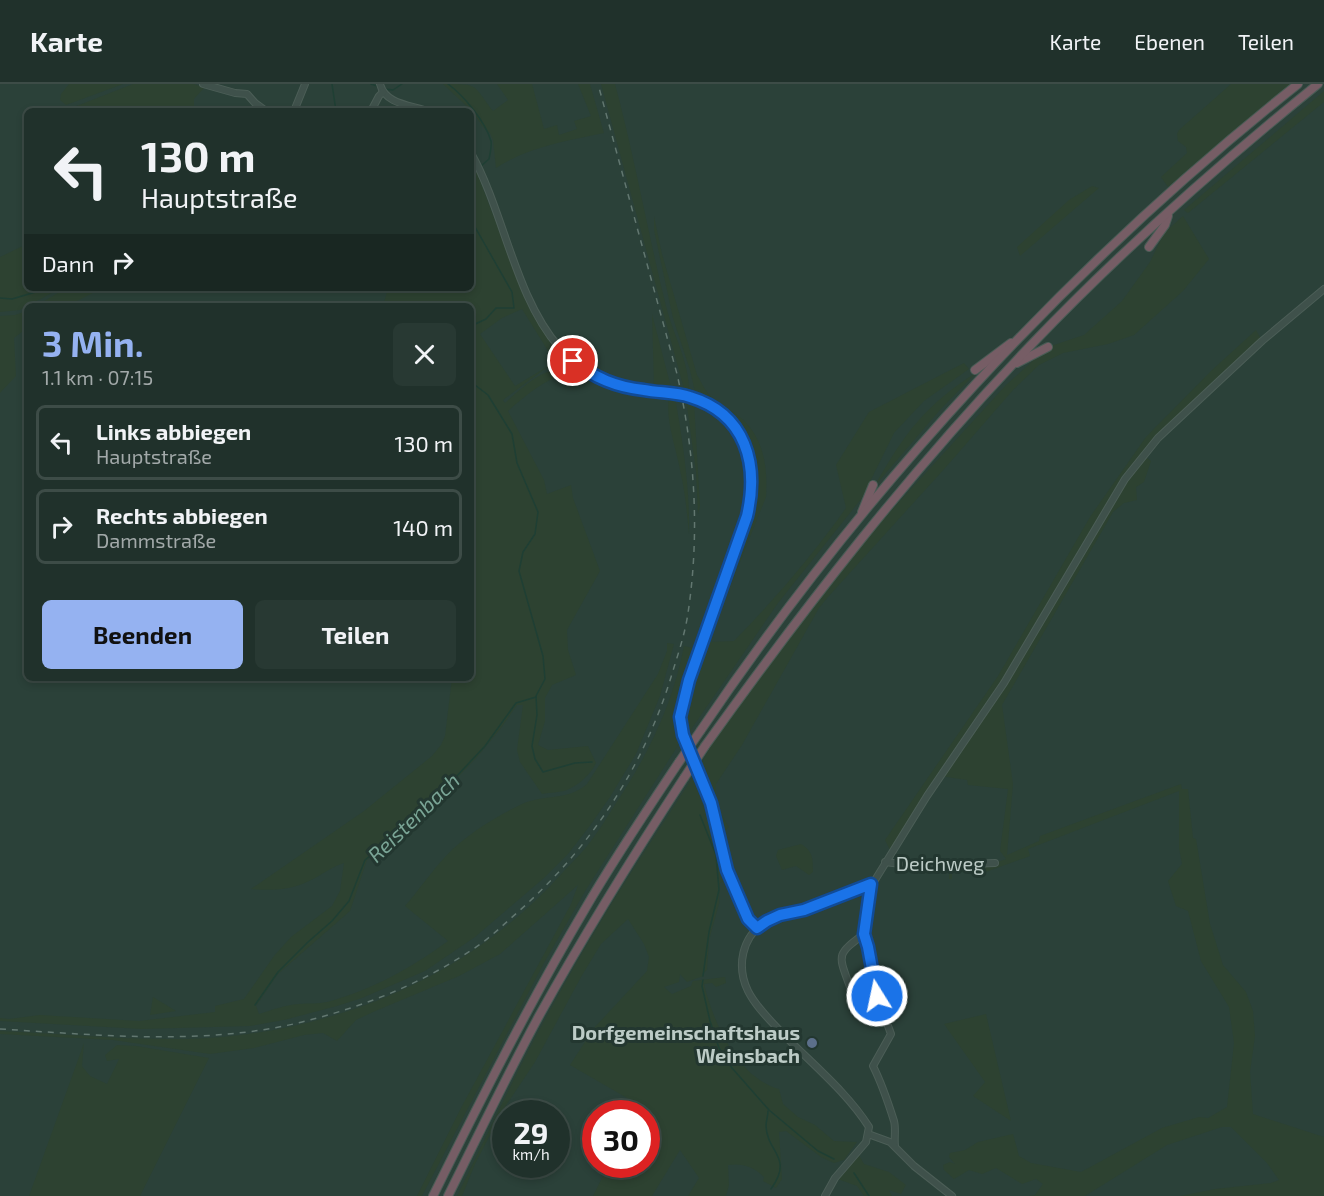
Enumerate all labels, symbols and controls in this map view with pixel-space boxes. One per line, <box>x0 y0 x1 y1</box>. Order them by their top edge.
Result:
text: Karte <box>30 24 103 58</box>
text: Karte <box>1050 29 1101 54</box>
text: Ebenen <box>1134 29 1205 54</box>
text: Teilen <box>1238 29 1294 54</box>
text: 130 m <box>141 130 256 180</box>
icon: left <box>42 132 120 210</box>
text: Hauptstraße <box>141 181 298 213</box>
icon: right <box>106 246 139 279</box>
text: Dann <box>42 250 94 276</box>
text: 3 Min. <box>42 321 143 364</box>
button: close <box>393 323 456 386</box>
pin <box>547 335 598 386</box>
icon: arrive <box>556 344 589 377</box>
text: 1.1 km · 07:15 <box>42 365 153 389</box>
text: Links abbiegen <box>96 418 251 444</box>
icon: left <box>45 426 78 459</box>
text: 130 m <box>395 430 453 456</box>
text: Hauptstraße <box>96 444 212 468</box>
text: Rechts abbiegen <box>96 502 268 528</box>
icon: right <box>45 510 78 543</box>
text: 140 m <box>393 514 453 540</box>
text: Dammstraße <box>96 528 216 552</box>
button: Beenden <box>42 600 243 669</box>
button: Teilen <box>255 600 456 669</box>
water label: Reistenbach <box>362 767 464 867</box>
street label: Deichweg <box>896 851 984 875</box>
position arrow <box>845 964 909 1028</box>
place label: Dorfgemeinschaftshaus Weinsbach <box>572 1020 800 1067</box>
marker: Dorfgemeinschaftshaus Weinsbach <box>805 1036 819 1050</box>
speed limit sign: 30 <box>582 1100 660 1178</box>
text: 29 <box>513 1114 549 1150</box>
text: km/h <box>512 1145 550 1163</box>

